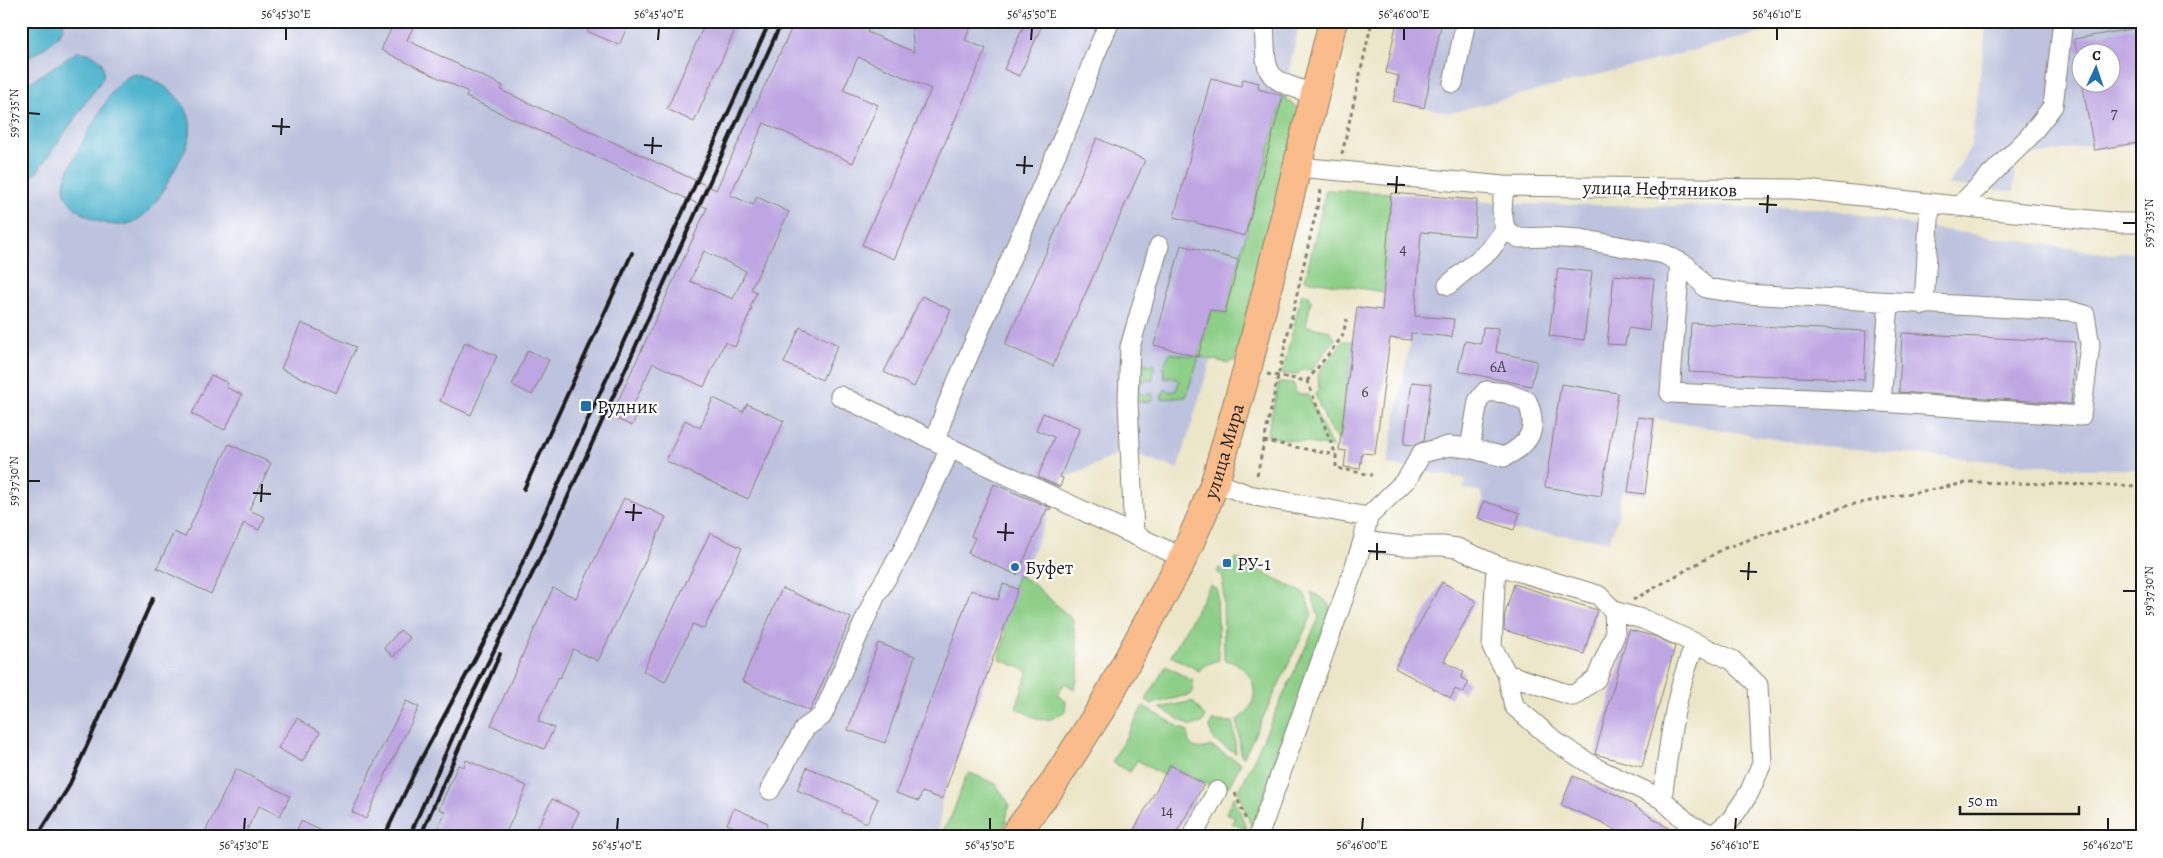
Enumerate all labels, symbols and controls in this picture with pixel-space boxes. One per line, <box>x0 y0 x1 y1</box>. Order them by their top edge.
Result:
text: 56°45'30"E <box>261 6 311 22</box>
text: 56°45'40"E <box>634 6 684 22</box>
text: 56°45'50"E <box>1007 6 1057 22</box>
text: 56°46'00"E <box>1379 6 1429 22</box>
text: 56°46'10"E <box>1753 6 1801 22</box>
north arrow <box>2070 42 2120 92</box>
text: С <box>2092 46 2102 65</box>
text: 59°37'35"N <box>6 88 22 137</box>
house number: 7 <box>2111 102 2118 124</box>
street label: улица Нефтяников <box>1582 175 1737 203</box>
text: 59°37'35"N <box>2141 198 2157 247</box>
house number: 4 <box>1399 238 1407 260</box>
house number: 6А <box>1490 356 1507 378</box>
house number: 6 <box>1361 381 1369 403</box>
place label: Рудник <box>597 394 658 420</box>
marker: Рудник <box>579 399 593 413</box>
street label: улица Мира <box>1197 400 1251 504</box>
text: 59°37'30"N <box>6 456 22 506</box>
place label: РУ-1 <box>1237 551 1271 577</box>
place label: Буфет <box>1025 555 1074 581</box>
marker: РУ-1 <box>1221 557 1233 569</box>
marker: Буфет <box>1009 561 1021 573</box>
text: 59°37'30"N <box>2141 566 2157 616</box>
scale bar <box>1960 783 2079 815</box>
text: 50 m <box>1968 791 1998 811</box>
house number: 14 <box>1161 800 1173 822</box>
text: 56°45'30"E <box>219 837 269 853</box>
text: 56°45'40"E <box>592 837 642 853</box>
text: 56°45'50"E <box>965 837 1015 853</box>
text: 56°46'00"E <box>1337 837 1387 853</box>
text: 56°46'10"E <box>1711 837 1759 853</box>
text: 56°46'20"E <box>2083 837 2133 853</box>

